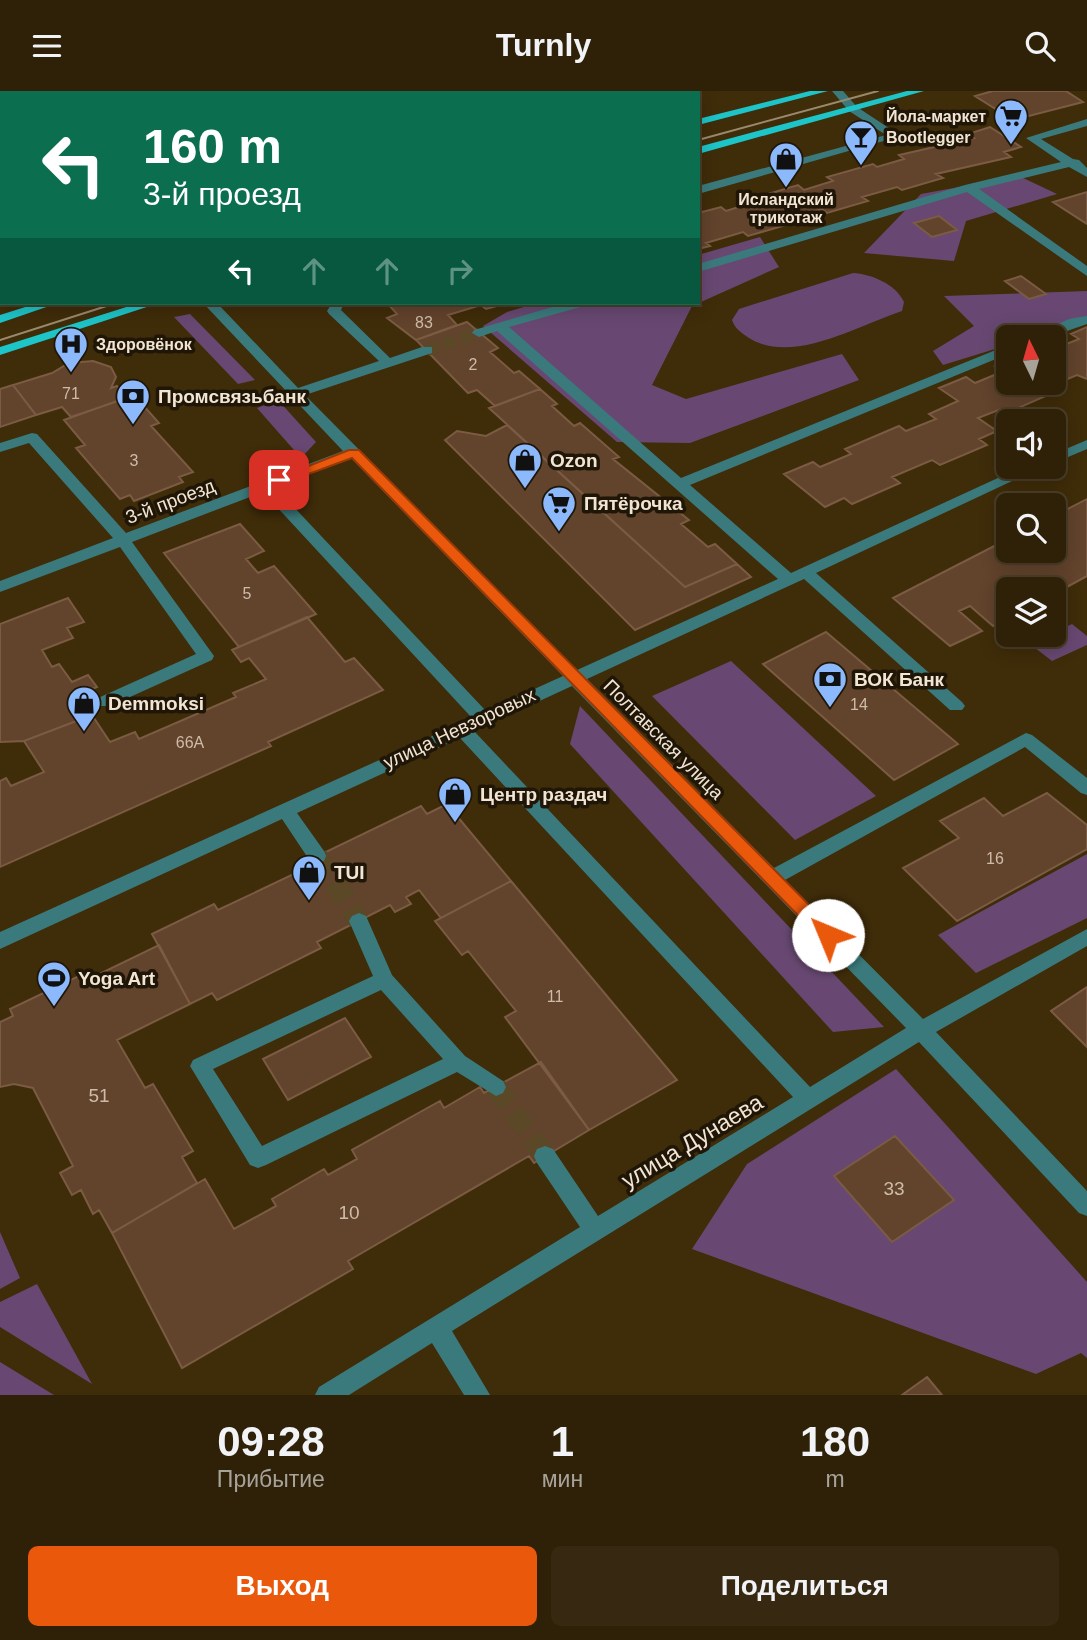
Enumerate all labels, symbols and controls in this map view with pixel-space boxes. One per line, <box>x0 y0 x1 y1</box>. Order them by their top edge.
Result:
icon: menu <box>28 27 66 65</box>
text: Turnly <box>496 27 591 63</box>
icon: search <box>1021 27 1059 65</box>
supermarket icon: Йола-маркет <box>992 97 1030 146</box>
place label: Йола-маркет <box>886 107 986 125</box>
bar icon: Bootlegger <box>842 118 880 167</box>
icon: left <box>28 119 119 210</box>
text: 160 m <box>143 119 282 173</box>
place label: Bootlegger <box>886 129 970 146</box>
shop icon: Исландский трикотаж <box>767 140 805 189</box>
text: 3-й проезд <box>143 176 301 212</box>
place label: Исландский трикотаж <box>738 191 834 226</box>
icon: left <box>222 252 260 290</box>
icon: ahead <box>295 252 333 290</box>
icon: ahead <box>368 252 406 290</box>
icon: right <box>441 252 479 290</box>
house number: 83 <box>415 314 433 331</box>
hospital icon: Здоровёнок <box>52 325 90 374</box>
north arrow <box>996 325 1066 395</box>
map controls <box>996 325 1066 647</box>
place label: Здоровёнок <box>96 336 193 353</box>
house number: 2 <box>469 356 478 373</box>
bank icon: Промсвязьбанк <box>114 377 152 426</box>
house number: 71 <box>62 385 80 402</box>
place label: Промсвязьбанк <box>158 386 306 407</box>
button: sound <box>996 409 1066 479</box>
shop icon: Ozon <box>506 441 544 490</box>
pin <box>249 450 309 510</box>
place label: Ozon <box>550 450 598 471</box>
house number: 3 <box>130 452 139 469</box>
icon: arrive <box>260 461 298 499</box>
street label: 3-й проезд <box>123 475 218 528</box>
supermarket icon: Пятёрочка <box>540 484 578 533</box>
place label: Пятёрочка <box>584 493 683 514</box>
button: search <box>996 493 1066 563</box>
button: layers <box>996 577 1066 647</box>
house number: 5 <box>243 585 252 602</box>
bank icon: ВОК Банк <box>811 660 849 709</box>
place label: ВОК Банк <box>854 669 945 690</box>
street label: Полтавская улица <box>599 675 728 804</box>
shop icon: Demmoksi <box>65 684 103 733</box>
street label: улица Невзоровых <box>380 684 539 773</box>
place label: Demmoksi <box>108 693 204 714</box>
house number: 14 <box>850 696 868 713</box>
house number: 66А <box>176 734 205 751</box>
shop icon: Центр раздач <box>436 775 474 824</box>
place label: Центр раздач <box>480 784 607 805</box>
house number: 16 <box>986 850 1004 867</box>
shop icon: TUI <box>290 853 328 902</box>
place label: TUI <box>334 862 365 883</box>
position arrow <box>791 898 865 972</box>
sports icon: Yoga Art <box>35 959 73 1008</box>
place label: Yoga Art <box>78 968 156 989</box>
house number: 11 <box>547 988 563 1005</box>
house number: 51 <box>88 1085 110 1106</box>
street label: улица Дунаева <box>617 1088 768 1193</box>
house number: 33 <box>883 1178 905 1199</box>
house number: 10 <box>338 1202 360 1223</box>
text: 09:28 <box>217 1418 325 1465</box>
text: 1 <box>551 1418 574 1465</box>
text: 180 <box>800 1418 870 1465</box>
text: Прибытие <box>217 1466 325 1492</box>
text: мин <box>542 1466 583 1492</box>
text: m <box>825 1466 845 1492</box>
button: Выход <box>28 1546 537 1626</box>
button: Поделиться <box>551 1546 1059 1626</box>

